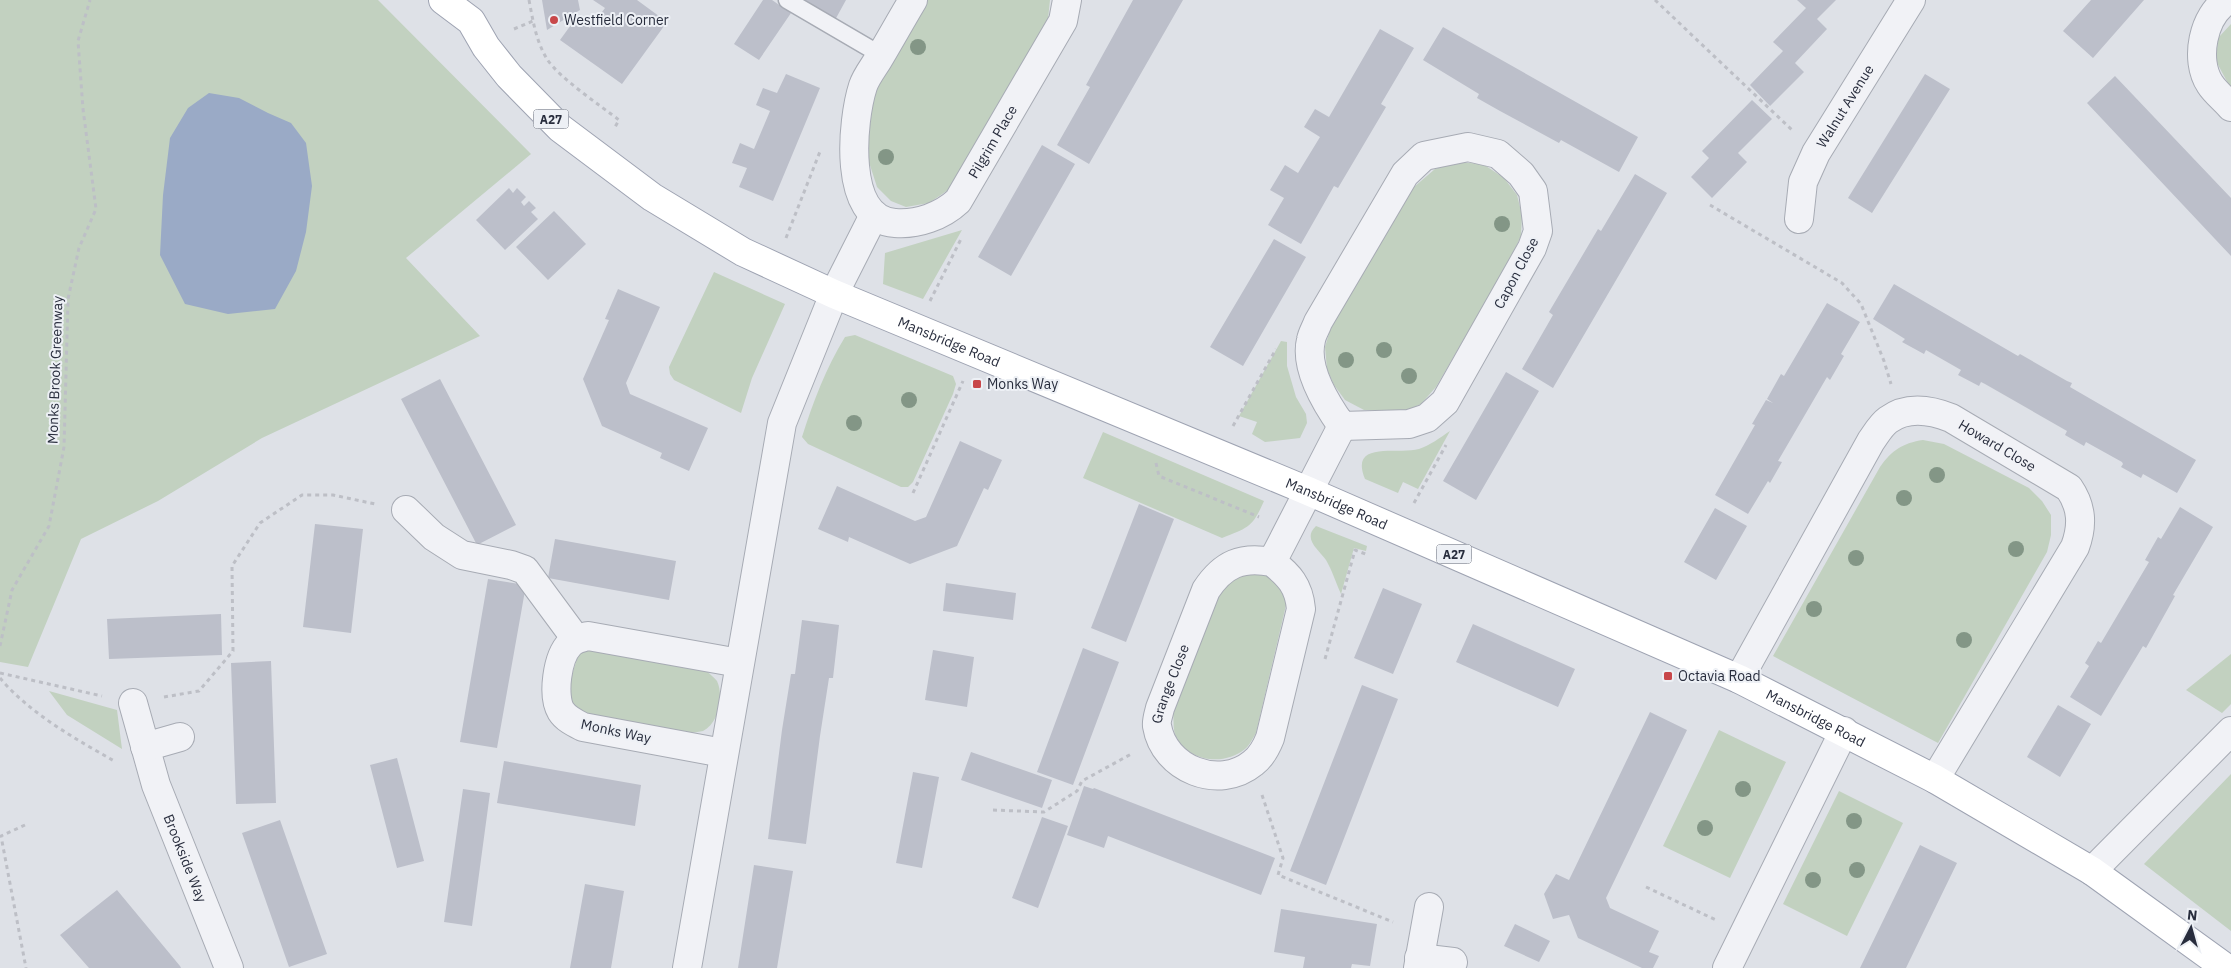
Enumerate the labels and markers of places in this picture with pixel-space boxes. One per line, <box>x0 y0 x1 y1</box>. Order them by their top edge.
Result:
place label: Westfield Corner <box>564 11 669 29</box>
marker: Westfield Corner <box>548 14 560 26</box>
place label: Monks Way <box>987 375 1058 393</box>
marker: Monks Way <box>971 378 983 390</box>
place label: Octavia Road <box>1678 667 1761 685</box>
marker: Octavia Road <box>1662 670 1674 682</box>

